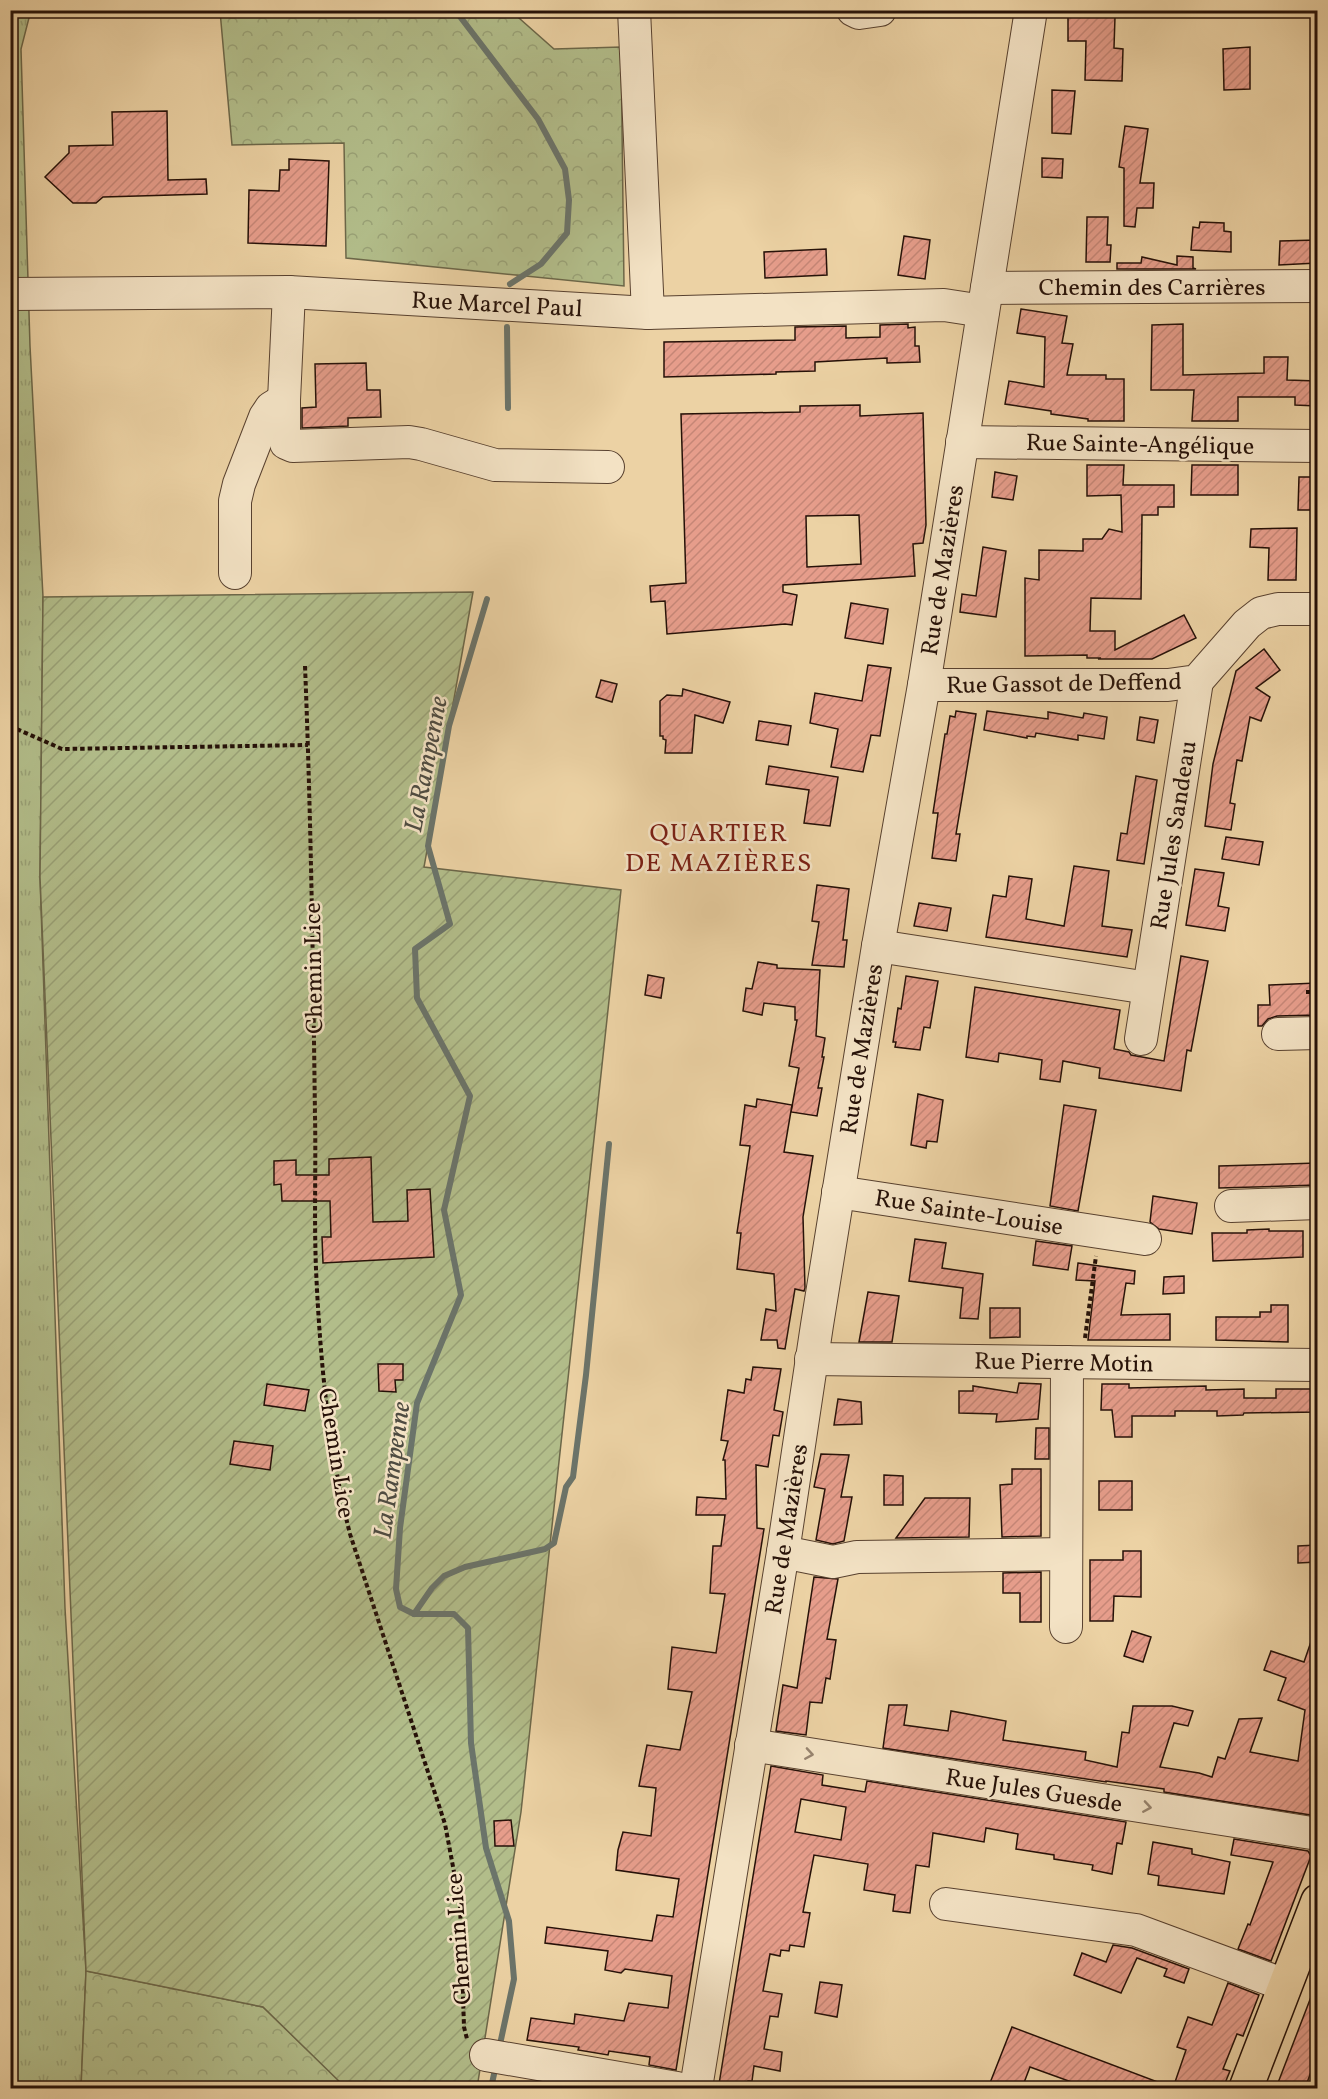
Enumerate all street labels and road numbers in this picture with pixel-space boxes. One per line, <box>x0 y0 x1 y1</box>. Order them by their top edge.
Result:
street label: Chemin des Carrières <box>1039 272 1265 306</box>
street label: Rue Marcel Paul <box>411 285 583 327</box>
street label: Rue Sainte-Angélique <box>1026 427 1254 465</box>
street label: Rue de Mazières <box>914 482 974 658</box>
street label: Rue Gassot de Deffend <box>946 666 1182 704</box>
street label: Rue Jules Sandeau <box>1143 738 1207 932</box>
street label: Chemin Lice <box>297 902 333 1034</box>
street label: Rue de Mazières <box>833 961 893 1137</box>
street label: Rue Sainte-Louise <box>872 1182 1065 1246</box>
street label: Rue Pierre Motin <box>974 1345 1154 1383</box>
street label: Chemin Lice <box>308 1386 362 1521</box>
street label: Rue de Mazières <box>758 1441 818 1617</box>
street label: Rue Jules Guesde <box>943 1761 1125 1823</box>
street label: Chemin Lice <box>438 1872 482 2006</box>

